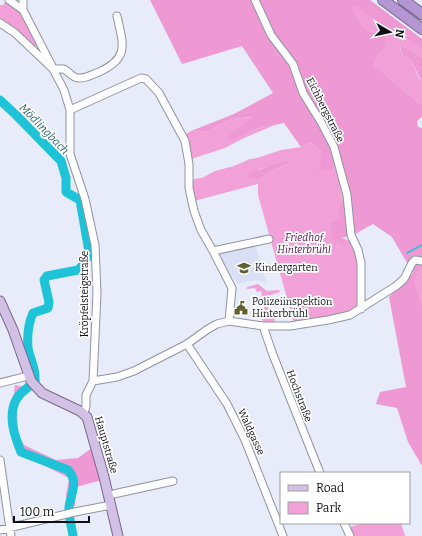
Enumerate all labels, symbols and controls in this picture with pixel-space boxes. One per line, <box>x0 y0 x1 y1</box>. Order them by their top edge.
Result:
north arrow <box>370 12 410 52</box>
text: N <box>392 28 406 39</box>
street label: Eichbergstraße <box>304 76 346 144</box>
water label: Mödlingbach <box>17 101 71 157</box>
park label: Friedhof Hinterbrühl <box>277 232 331 256</box>
street label: Kröpfelsteigstraße <box>79 251 91 337</box>
school or university icon: Kindergarten <box>236 260 252 276</box>
place label: Kindergarten <box>255 262 318 274</box>
place label: Polizeiinspektion Hinterbrühl <box>252 296 333 320</box>
public building icon: Polizeiinspektion Hinterbrühl <box>233 300 249 316</box>
street label: Hochstraße <box>284 368 314 424</box>
street label: Waldgasse <box>235 407 267 457</box>
street label: Hauptstraße <box>92 415 120 475</box>
legend <box>280 472 410 524</box>
text: Road <box>316 481 344 495</box>
scale bar <box>14 498 89 524</box>
text: Park <box>316 501 342 515</box>
text: 100 m <box>20 505 55 519</box>

